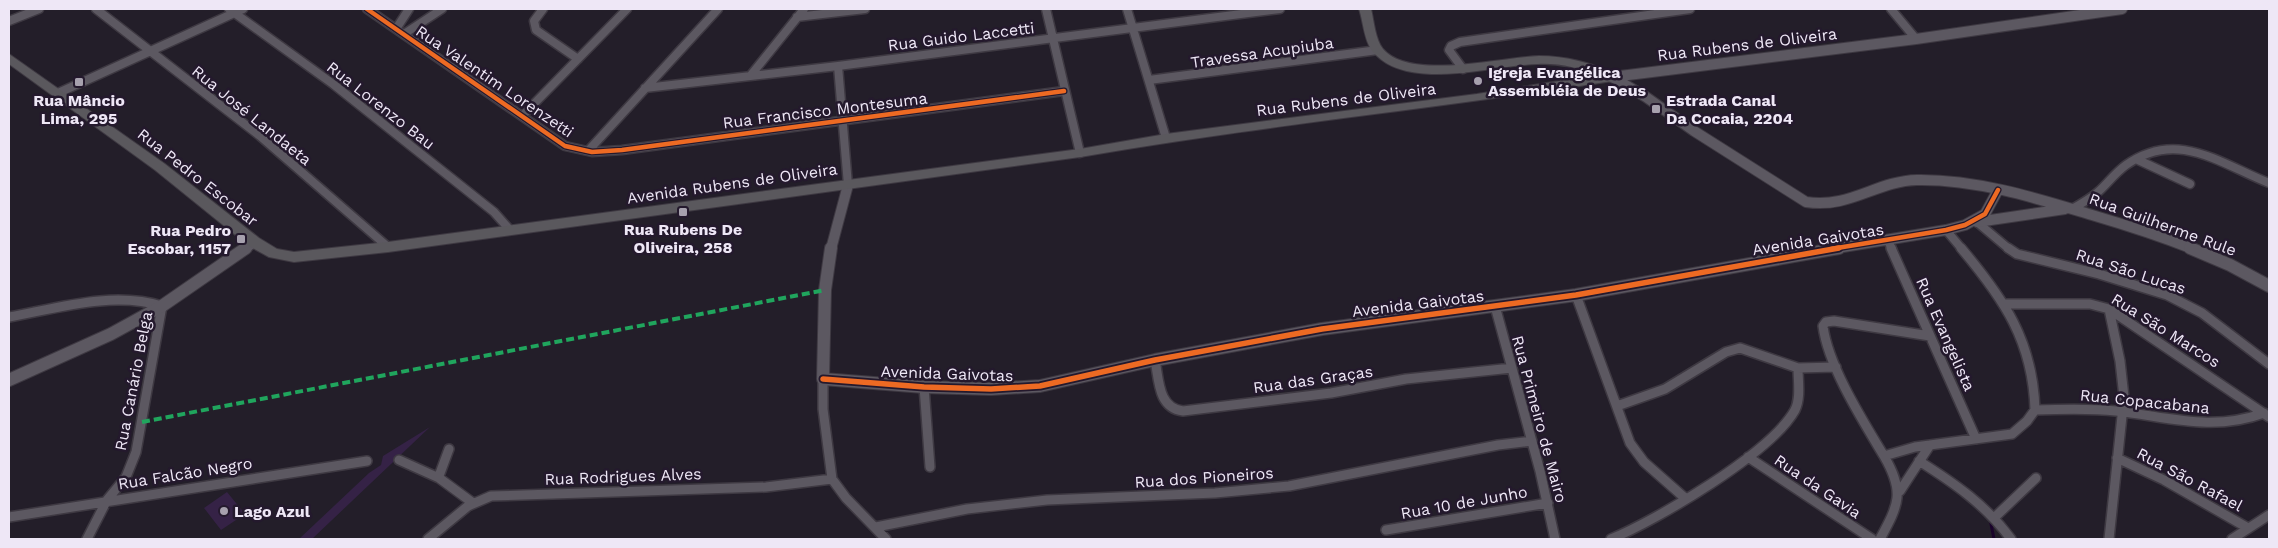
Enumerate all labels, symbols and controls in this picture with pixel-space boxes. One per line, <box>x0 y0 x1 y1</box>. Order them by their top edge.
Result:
street label: Rua Guido Laccetti <box>887 18 1035 55</box>
street label: Rua Valentim Lorenzetti <box>412 21 577 141</box>
street label: Rua Rubens de Oliveira <box>1656 24 1838 65</box>
street label: Travessa Acupiuba <box>1189 33 1335 72</box>
street label: Rua Lorenzo Bau <box>323 57 438 153</box>
street label: Rua José Landaeta <box>188 61 315 169</box>
place label: Igreja Evangélica Assembléia de Deus <box>1488 63 1647 100</box>
marker: Igreja Evangélica Assembléia de Deus <box>1472 75 1484 87</box>
marker: Rua Mâncio Lima, 295 <box>73 76 85 88</box>
street label: Rua Rubens de Oliveira <box>1255 79 1437 120</box>
street label: Rua Francisco Montesuma <box>722 89 928 132</box>
place label: Rua Mâncio Lima, 295 <box>33 91 125 128</box>
place label: Estrada Canal Da Cocaia, 2204 <box>1666 91 1793 128</box>
marker: Estrada Canal Da Cocaia, 2204 <box>1650 103 1662 115</box>
street label: Rua Pedro Escobar <box>134 124 262 231</box>
street label: Avenida Rubens de Oliveira <box>626 159 839 208</box>
street label: Rua Guilherme Rule <box>2087 189 2239 260</box>
marker: Rua Rubens De Oliveira, 258 <box>677 206 689 218</box>
place label: Rua Rubens De Oliveira, 258 <box>624 220 742 257</box>
street label: Avenida Gaivotas <box>1751 220 1885 259</box>
place label: Rua Pedro Escobar, 1157 <box>127 221 231 258</box>
marker: Rua Pedro Escobar, 1157 <box>235 233 247 245</box>
street label: Rua São Lucas <box>2074 245 2188 298</box>
street label: Rua Evangelista <box>1912 274 1979 394</box>
street label: Avenida Gaivotas <box>1351 286 1485 321</box>
street label: Rua São Marcos <box>2108 289 2224 371</box>
street label: Rua Canário Belga <box>111 310 156 452</box>
street label: Rua Primeiro de Mairo <box>1508 333 1571 505</box>
street label: Avenida Gaivotas <box>880 362 1014 385</box>
street label: Rua das Graças <box>1252 362 1374 397</box>
street label: Rua Copacabana <box>2079 385 2211 418</box>
street label: Rua São Rafael <box>2134 444 2246 515</box>
street label: Rua da Gavia <box>1771 450 1865 522</box>
street label: Rua Falcão Negro <box>117 453 254 493</box>
street label: Rua dos Pioneiros <box>1134 463 1274 492</box>
street label: Rua Rodrigues Alves <box>544 464 702 489</box>
street label: Rua 10 de Junho <box>1399 482 1529 523</box>
place label: Lago Azul <box>234 502 311 521</box>
marker: Lago Azul <box>218 505 230 517</box>

